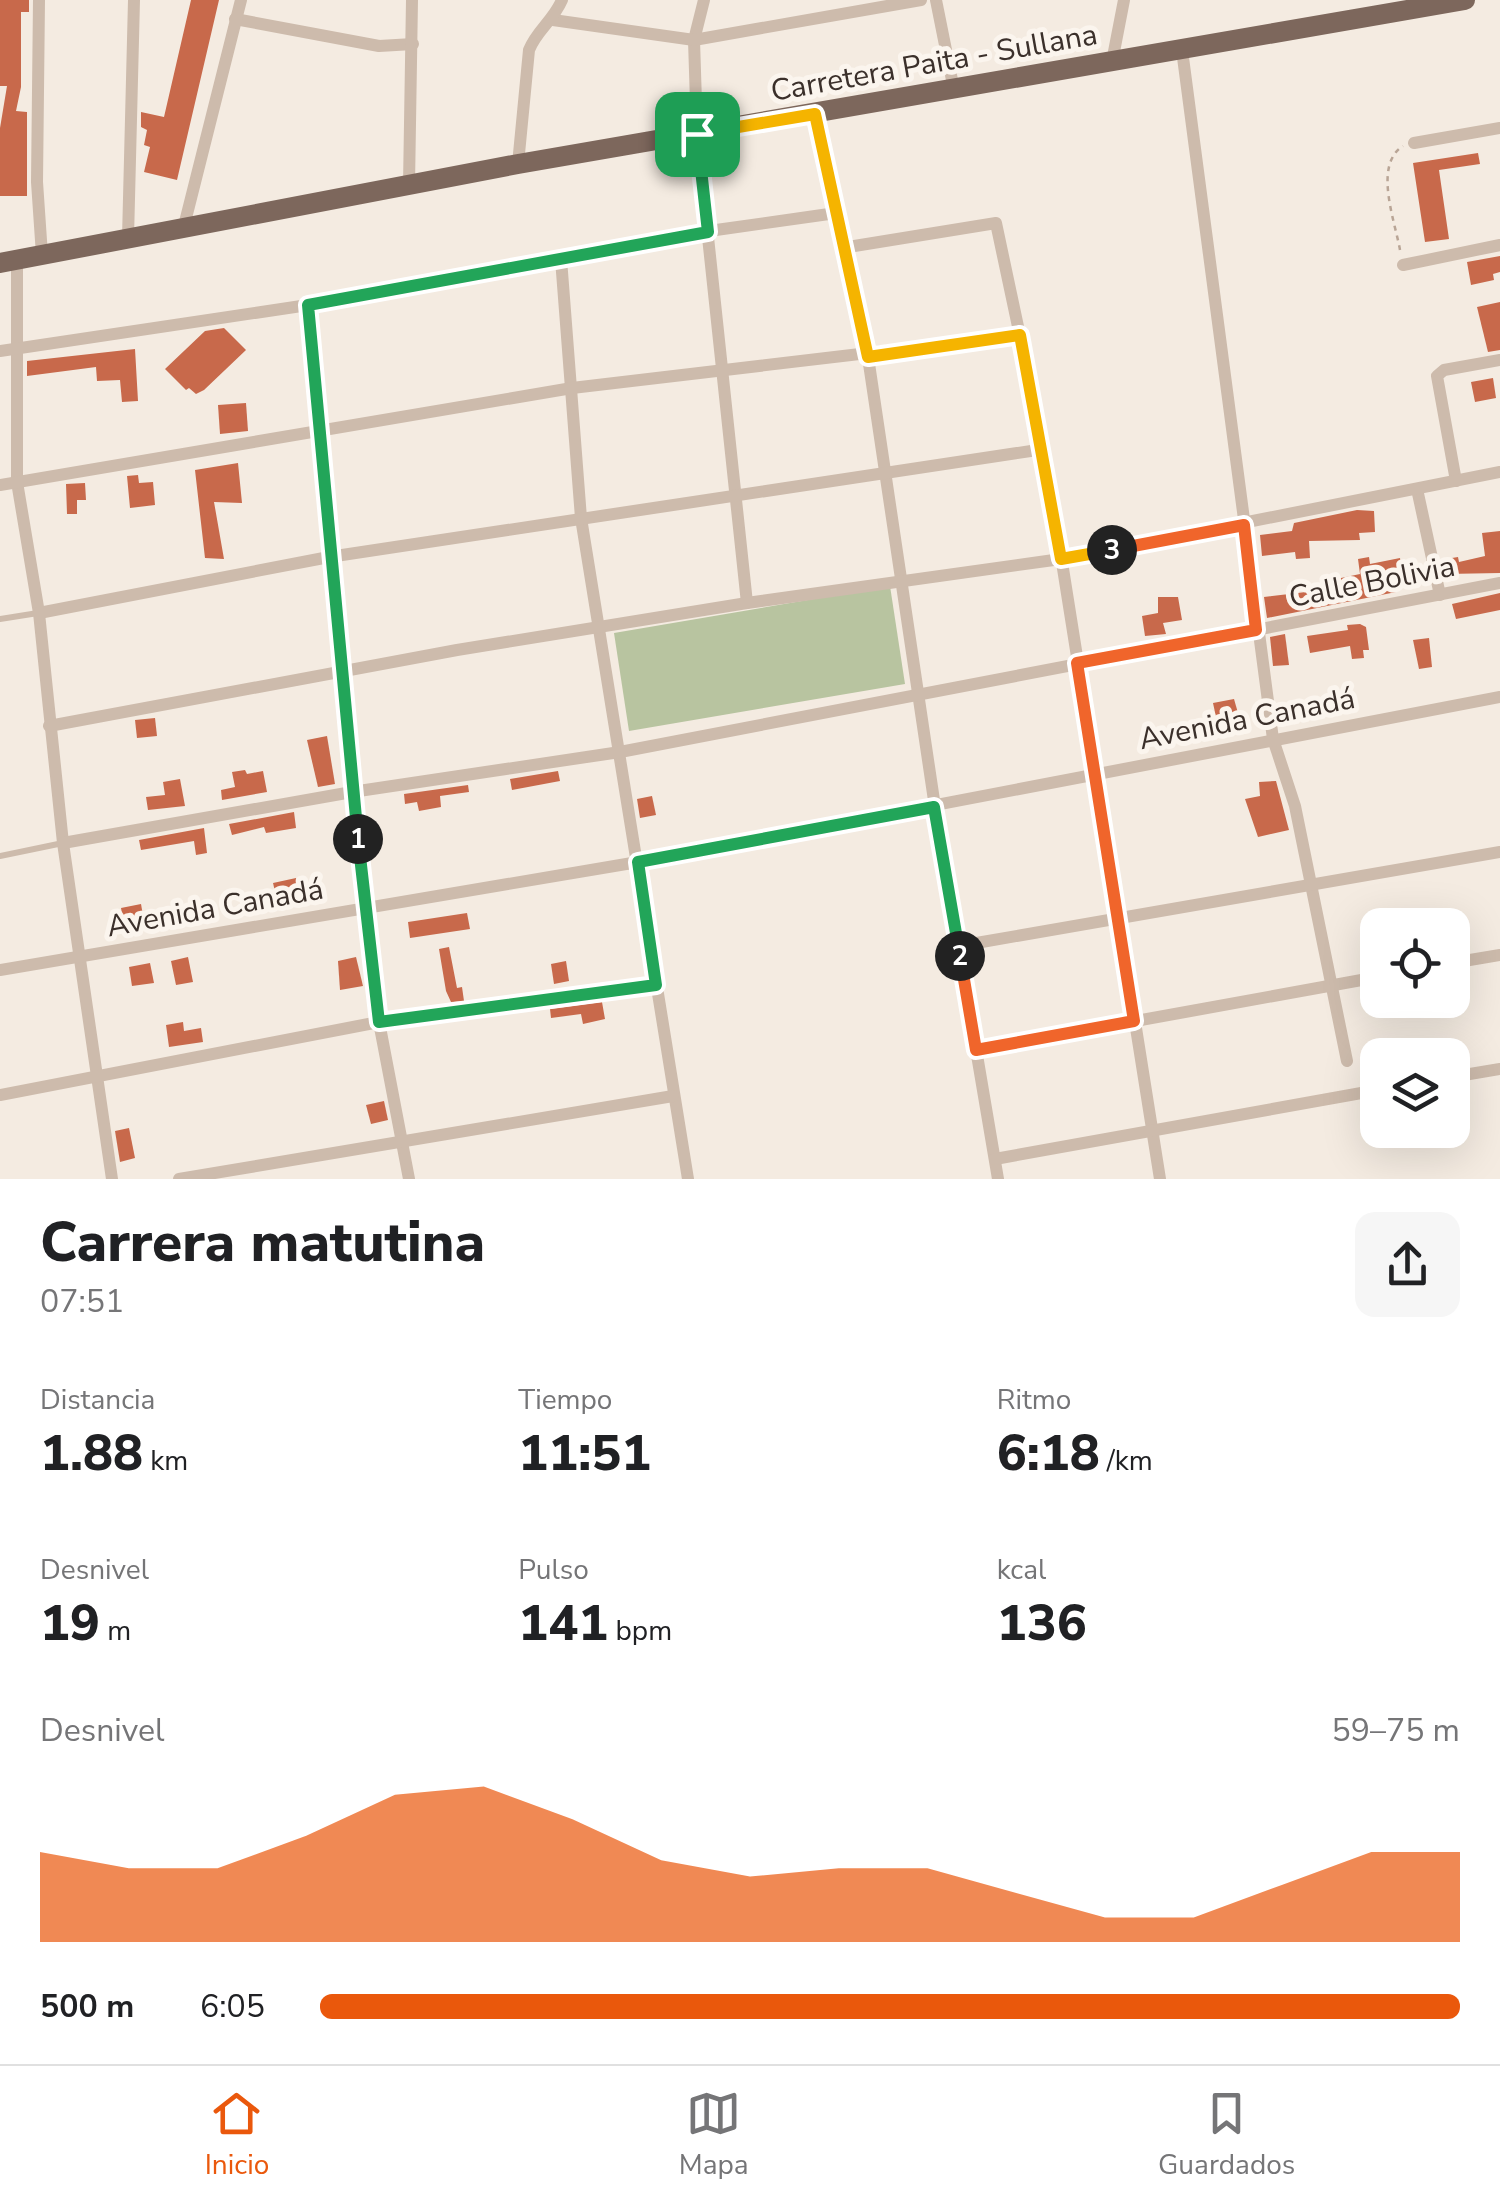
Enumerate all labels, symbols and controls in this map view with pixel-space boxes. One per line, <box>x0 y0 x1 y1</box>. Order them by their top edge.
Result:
street label: Carretera Paita - Sullana <box>768 14 1100 112</box>
pin <box>655 92 740 177</box>
icon: arrive <box>670 107 725 162</box>
pin: 3 <box>1087 525 1137 575</box>
text: 3 <box>1104 531 1120 569</box>
street label: Calle Bolivia <box>1286 546 1458 618</box>
street label: Avenida Canadá <box>1135 678 1359 760</box>
pin: 1 <box>333 814 383 864</box>
text: 1 <box>350 820 366 858</box>
street label: Avenida Canadá <box>103 869 327 947</box>
map controls <box>1360 908 1470 1148</box>
button: locate <box>1360 908 1470 1018</box>
pin: 2 <box>935 931 985 981</box>
text: 2 <box>952 937 968 975</box>
button: layers <box>1360 1038 1470 1148</box>
text: Carrera matutina <box>40 1205 485 1280</box>
button: share <box>1355 1212 1460 1317</box>
text: 07:51 <box>40 1280 124 1323</box>
text: Distancia <box>40 1381 155 1419</box>
text: Tiempo <box>518 1381 612 1419</box>
text: Ritmo <box>997 1381 1071 1419</box>
text: 1.88 <box>40 1419 143 1488</box>
text: 11:51 <box>518 1419 651 1488</box>
text: 6:18 <box>997 1419 1100 1488</box>
text: km <box>143 1442 188 1480</box>
text: /km <box>1100 1442 1153 1480</box>
text: Desnivel <box>40 1551 149 1589</box>
text: Pulso <box>518 1551 589 1589</box>
text: kcal <box>997 1551 1046 1589</box>
text: 19 <box>40 1589 100 1658</box>
text: 141 <box>518 1589 608 1658</box>
text: 136 <box>997 1589 1087 1658</box>
text: m <box>100 1612 131 1650</box>
text: bpm <box>608 1612 672 1650</box>
text: Desnivel <box>40 1709 165 1752</box>
text: 59–75 m <box>1332 1709 1460 1752</box>
text: 500 m <box>40 1985 134 2028</box>
text: 6:05 <box>200 1985 265 2028</box>
tab: Inicio <box>205 2086 269 2184</box>
tab: Mapa <box>679 2086 749 2184</box>
tab: Guardados <box>1158 2086 1295 2184</box>

